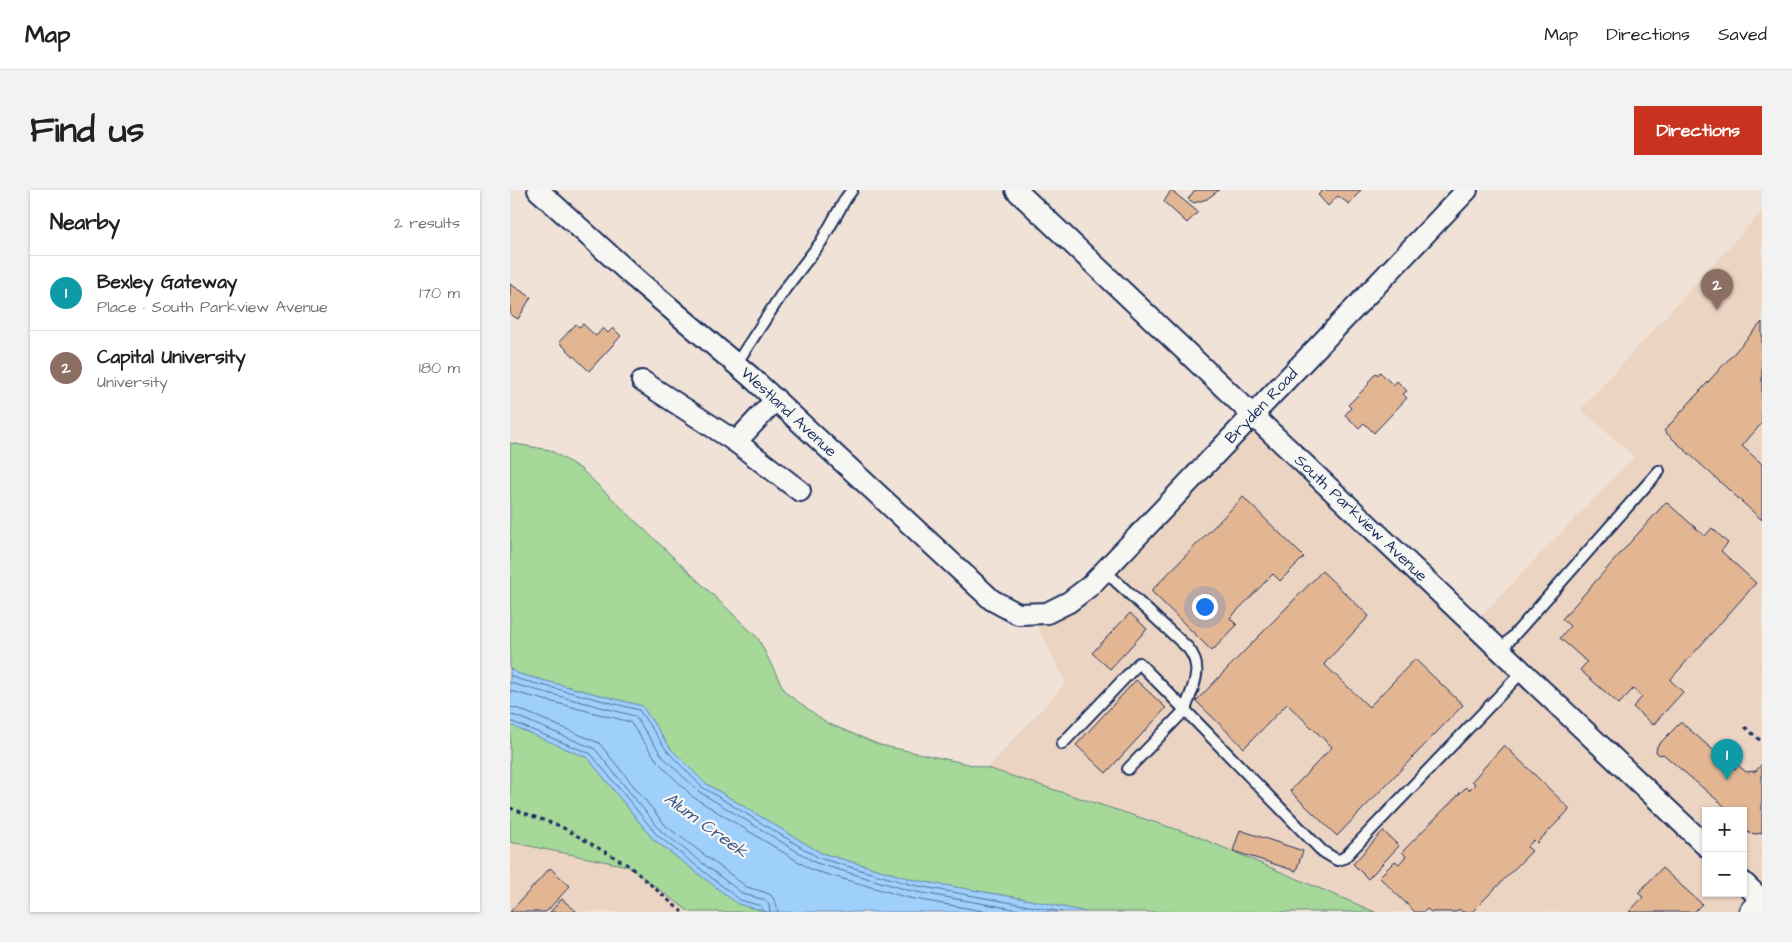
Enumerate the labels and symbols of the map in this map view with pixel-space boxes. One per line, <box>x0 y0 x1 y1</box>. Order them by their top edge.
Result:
pin: 2 <box>1701 269 1733 310</box>
street label: Westland Avenue <box>736 362 842 462</box>
street label: Bryden Road <box>1220 363 1303 449</box>
street label: South Parkview Avenue <box>1290 449 1433 587</box>
your location <box>1192 594 1218 620</box>
pin: 1 <box>1711 739 1743 780</box>
water label: Alum Creek <box>659 786 754 864</box>

